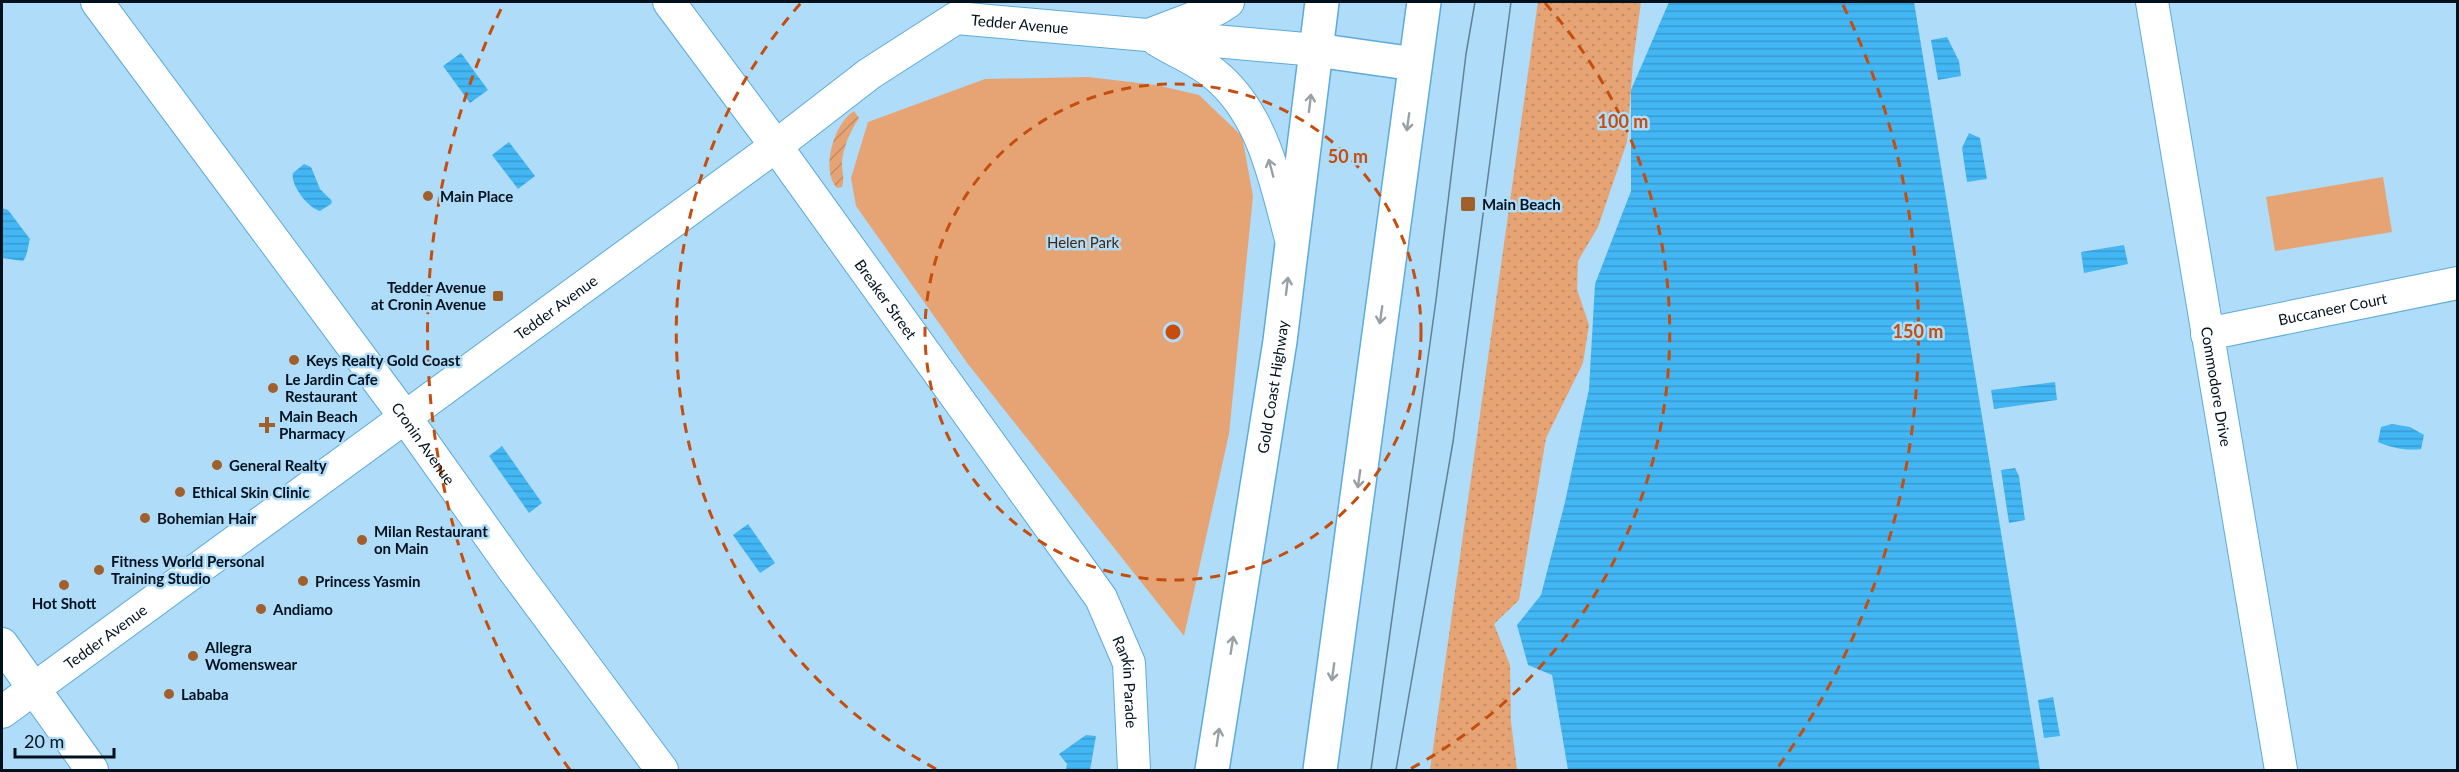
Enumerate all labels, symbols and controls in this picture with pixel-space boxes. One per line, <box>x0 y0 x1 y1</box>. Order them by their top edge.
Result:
street label: Tedder Avenue <box>970 10 1069 37</box>
one-way arrow <box>1304 94 1315 114</box>
text: 100 m <box>1598 110 1648 132</box>
one-way arrow <box>1402 111 1413 131</box>
text: 50 m <box>1328 145 1368 167</box>
one-way arrow <box>1265 159 1277 178</box>
place label: Main Place <box>440 187 513 205</box>
marker: Main Place <box>421 189 435 203</box>
marker: Main Beach <box>1459 195 1477 213</box>
place label: Main Beach <box>1482 195 1561 213</box>
park label: Helen Park <box>1047 233 1119 251</box>
street label: Breaker Street <box>851 256 921 343</box>
street label: Tedder Avenue <box>511 271 601 343</box>
one-way arrow <box>1282 277 1293 296</box>
place label: Tedder Avenue at Cronin Avenue <box>371 278 486 313</box>
marker: Tedder Avenue at Cronin Avenue <box>491 289 505 303</box>
street label: Buccaneer Court <box>2277 289 2389 328</box>
one-way arrow <box>1376 304 1387 324</box>
street label: Gold Coast Highway <box>1253 319 1292 455</box>
text: 150 m <box>1893 320 1943 342</box>
centre of rings <box>1163 322 1183 342</box>
street label: Commodore Drive <box>2198 325 2236 448</box>
place label: Keys Realty Gold Coast <box>306 351 461 369</box>
marker: Keys Realty Gold Coast <box>287 353 301 367</box>
place label: Le Jardin Cafe Restaurant <box>285 370 378 405</box>
marker: Le Jardin Cafe Restaurant <box>266 381 280 395</box>
street label: Cronin Avenue <box>388 399 459 488</box>
place label: Main Beach Pharmacy <box>279 407 358 442</box>
marker: Main Beach Pharmacy <box>260 418 274 432</box>
place label: General Realty <box>229 456 327 474</box>
marker: General Realty <box>210 458 224 472</box>
one-way arrow <box>1353 468 1364 488</box>
place label: Ethical Skin Clinic <box>192 483 309 501</box>
marker: Ethical Skin Clinic <box>173 485 187 499</box>
place label: Bohemian Hair <box>157 509 257 527</box>
marker: Bohemian Hair <box>138 511 152 525</box>
place label: Milan Restaurant on Main <box>374 522 488 557</box>
marker: Milan Restaurant on Main <box>355 533 369 547</box>
place label: Fitness World Personal Training Studio <box>111 552 265 587</box>
marker: Fitness World Personal Training Studio <box>92 563 106 577</box>
place label: Princess Yasmin <box>315 572 420 590</box>
marker: Princess Yasmin <box>296 574 310 588</box>
marker: Hot Shott <box>57 578 71 592</box>
place label: Hot Shott <box>32 594 97 612</box>
street label: Tedder Avenue <box>61 600 150 673</box>
place label: Andiamo <box>272 600 333 618</box>
marker: Andiamo <box>254 602 268 616</box>
street label: Rankin Parade <box>1109 633 1141 729</box>
one-way arrow <box>1227 635 1238 655</box>
place label: Allegra Womenswear <box>204 638 298 673</box>
marker: Allegra Womenswear <box>186 649 200 663</box>
one-way arrow <box>1327 661 1338 681</box>
place label: Lababa <box>181 685 229 703</box>
marker: Lababa <box>162 687 176 701</box>
scale bar <box>15 721 114 759</box>
one-way arrow <box>1212 727 1223 747</box>
text: 20 m <box>24 730 64 752</box>

